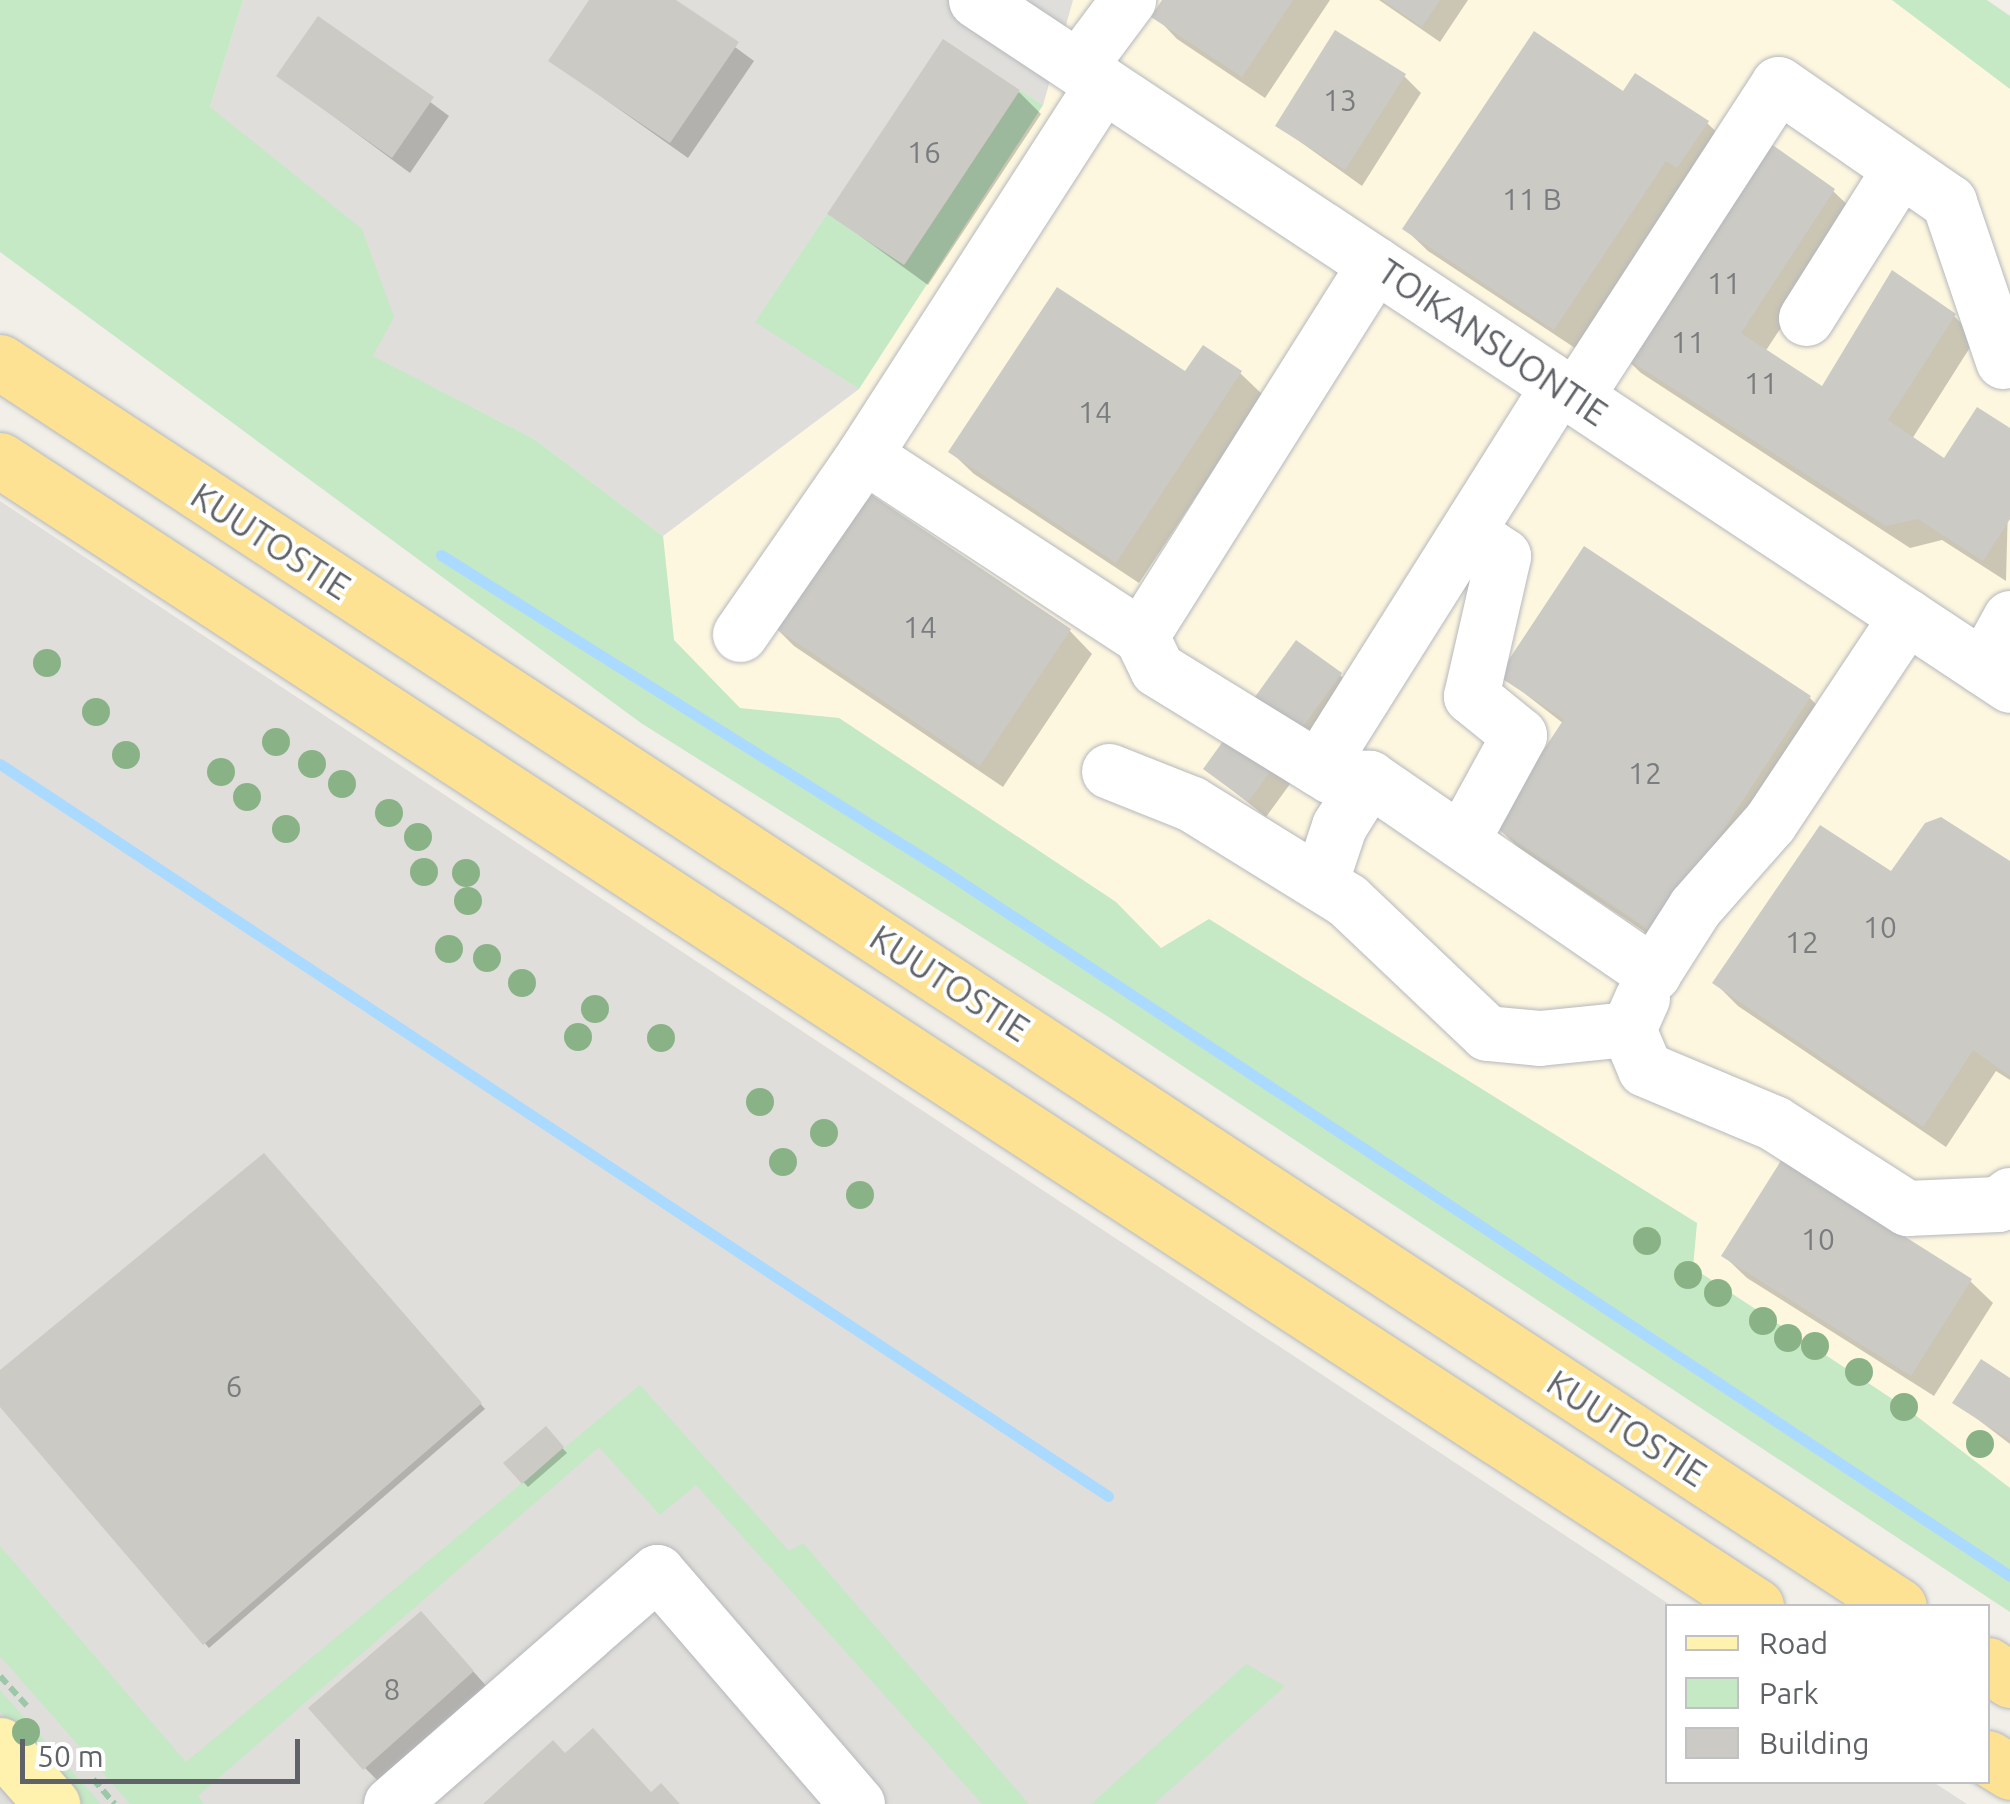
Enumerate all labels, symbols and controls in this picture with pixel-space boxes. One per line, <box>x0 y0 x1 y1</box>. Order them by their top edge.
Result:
house number: 13 <box>1323 82 1357 118</box>
house number: 16 <box>907 134 941 170</box>
house number: 11 B <box>1502 181 1562 217</box>
street label: TOIKANSUONTIE <box>1370 250 1616 434</box>
house number: 11 <box>1707 265 1741 301</box>
house number: 11 <box>1671 324 1705 360</box>
house number: 11 <box>1744 365 1778 401</box>
house number: 14 <box>1078 394 1112 430</box>
street label: KUUTOSTIE <box>183 474 359 608</box>
house number: 14 <box>903 609 937 645</box>
house number: 12 <box>1628 755 1662 791</box>
house number: 10 <box>1863 909 1897 945</box>
street label: KUUTOSTIE <box>862 916 1038 1050</box>
house number: 12 <box>1785 924 1819 960</box>
house number: 10 <box>1801 1221 1835 1257</box>
street label: KUUTOSTIE <box>1539 1361 1715 1495</box>
house number: 6 <box>226 1368 242 1404</box>
legend <box>1665 1604 1990 1784</box>
text: Road <box>1759 1626 1828 1660</box>
house number: 8 <box>384 1671 400 1707</box>
text: Park <box>1759 1676 1819 1710</box>
scale bar <box>25 1719 305 1781</box>
text: Building <box>1759 1726 1870 1760</box>
text: 50 m <box>37 1739 104 1773</box>

